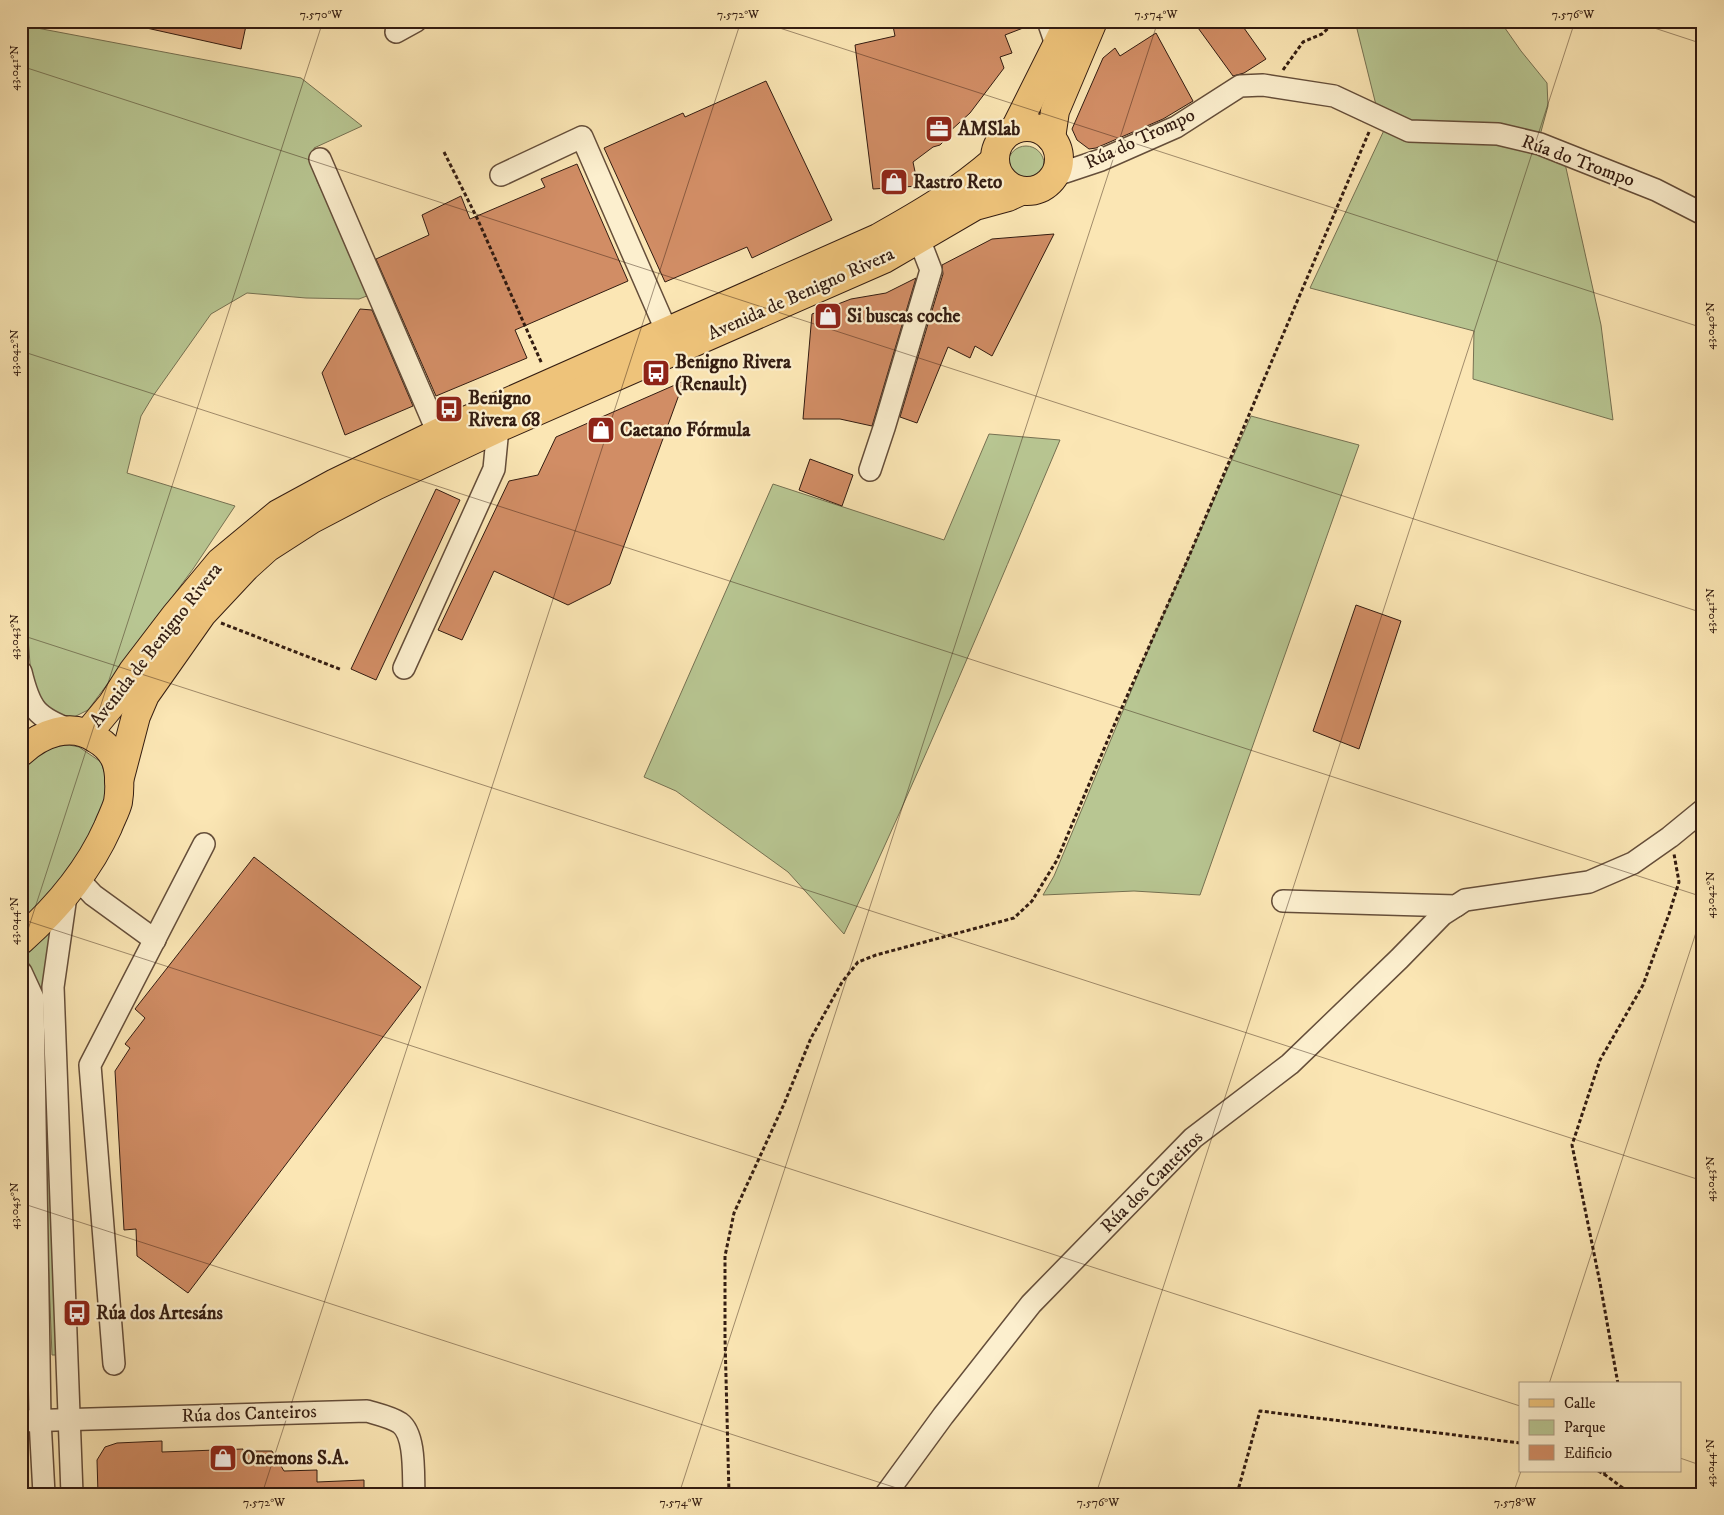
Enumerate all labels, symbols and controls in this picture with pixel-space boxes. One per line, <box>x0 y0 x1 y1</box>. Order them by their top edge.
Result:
text: 7.570°W <box>300 7 343 22</box>
text: 7.572°W <box>717 7 760 22</box>
text: 7.574°W <box>1135 7 1178 22</box>
text: 7.576°W <box>1552 7 1595 22</box>
text: 43.041°N <box>7 45 22 91</box>
street label: Rúa do Trompo <box>1081 104 1199 174</box>
office icon: AMSlab <box>924 114 954 144</box>
place label: AMSlab <box>957 118 1020 141</box>
street label: Rúa do Trompo <box>1518 130 1638 192</box>
shop icon: Rastro Reto <box>879 167 909 197</box>
place label: Rastro Reto <box>913 171 1002 194</box>
street label: Avenida de Benigno Rivera <box>704 242 898 346</box>
shop icon: Si buscas coche <box>813 301 843 331</box>
text: 43.040°N <box>1703 302 1718 350</box>
place label: Si buscas coche <box>847 305 961 328</box>
text: 43.042°N <box>7 329 22 377</box>
place label: Benigno Rivera (Renault) <box>675 351 792 396</box>
bus stop icon: Benigno Rivera (Renault) <box>641 358 671 388</box>
place label: Benigno Rivera 68 <box>468 387 541 432</box>
bus stop icon: Benigno Rivera 68 <box>434 394 464 424</box>
shop icon: Caetano Fórmula <box>586 415 616 445</box>
place label: Caetano Fórmula <box>620 419 751 442</box>
street label: Avenida de Benigno Rivera <box>85 558 227 732</box>
text: 43.041°N <box>1703 588 1718 634</box>
text: 43.043°N <box>7 614 22 660</box>
text: 43.042°N <box>1703 871 1718 919</box>
text: 43.044°N <box>7 897 22 945</box>
street label: Rúa dos Canteiros <box>1096 1126 1208 1238</box>
text: 43.043°N <box>1703 1156 1718 1202</box>
text: 43.045°N <box>7 1182 22 1230</box>
bus stop icon: Rúa dos Artesáns <box>62 1298 92 1328</box>
place label: Rúa dos Artesáns <box>96 1302 224 1325</box>
legend <box>1519 1382 1682 1472</box>
text: Calle <box>1564 1394 1596 1413</box>
street label: Rúa dos Canteiros <box>181 1400 317 1428</box>
text: Parque <box>1564 1418 1605 1437</box>
text: 43.044°N <box>1703 1439 1718 1487</box>
shop icon: Onemons S.A. <box>208 1443 238 1473</box>
text: Edificio <box>1564 1444 1612 1463</box>
place label: Onemons S.A. <box>242 1447 349 1470</box>
text: 7.572°W <box>243 1495 286 1510</box>
text: 7.574°W <box>660 1495 703 1510</box>
text: 7.576°W <box>1077 1495 1120 1510</box>
text: 7.578°W <box>1494 1495 1537 1510</box>

